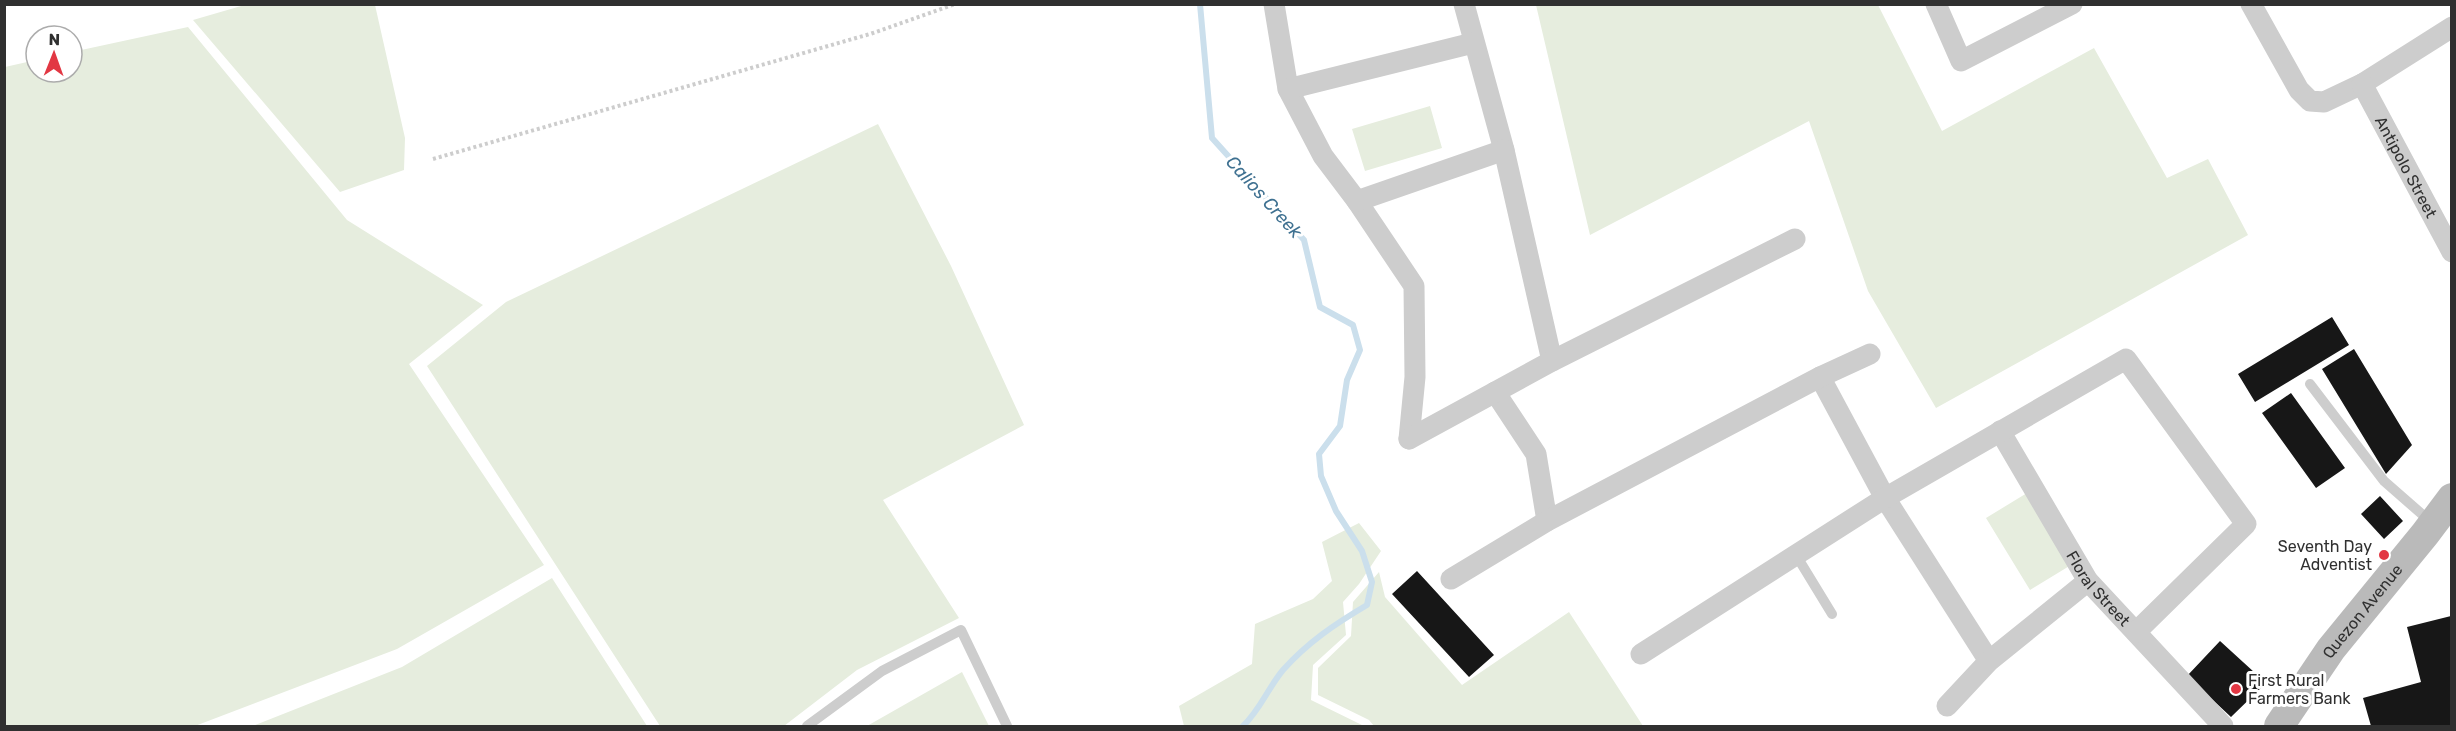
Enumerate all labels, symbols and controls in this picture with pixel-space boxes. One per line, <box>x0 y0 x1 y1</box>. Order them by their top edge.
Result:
north arrow <box>24 24 84 84</box>
text: N <box>48 30 60 49</box>
street label: Antipolo Street <box>2371 113 2441 221</box>
water label: Calios Creek <box>1221 151 1307 243</box>
place label: Seventh Day Adventist <box>2278 537 2372 574</box>
street label: Floral Street <box>2062 547 2134 630</box>
marker: Seventh Day Adventist <box>2377 548 2391 562</box>
street label: Quezon Avenue <box>2319 560 2407 662</box>
place label: First Rural Farmers Bank <box>2248 671 2351 708</box>
marker: First Rural Farmers Bank <box>2229 682 2243 696</box>

